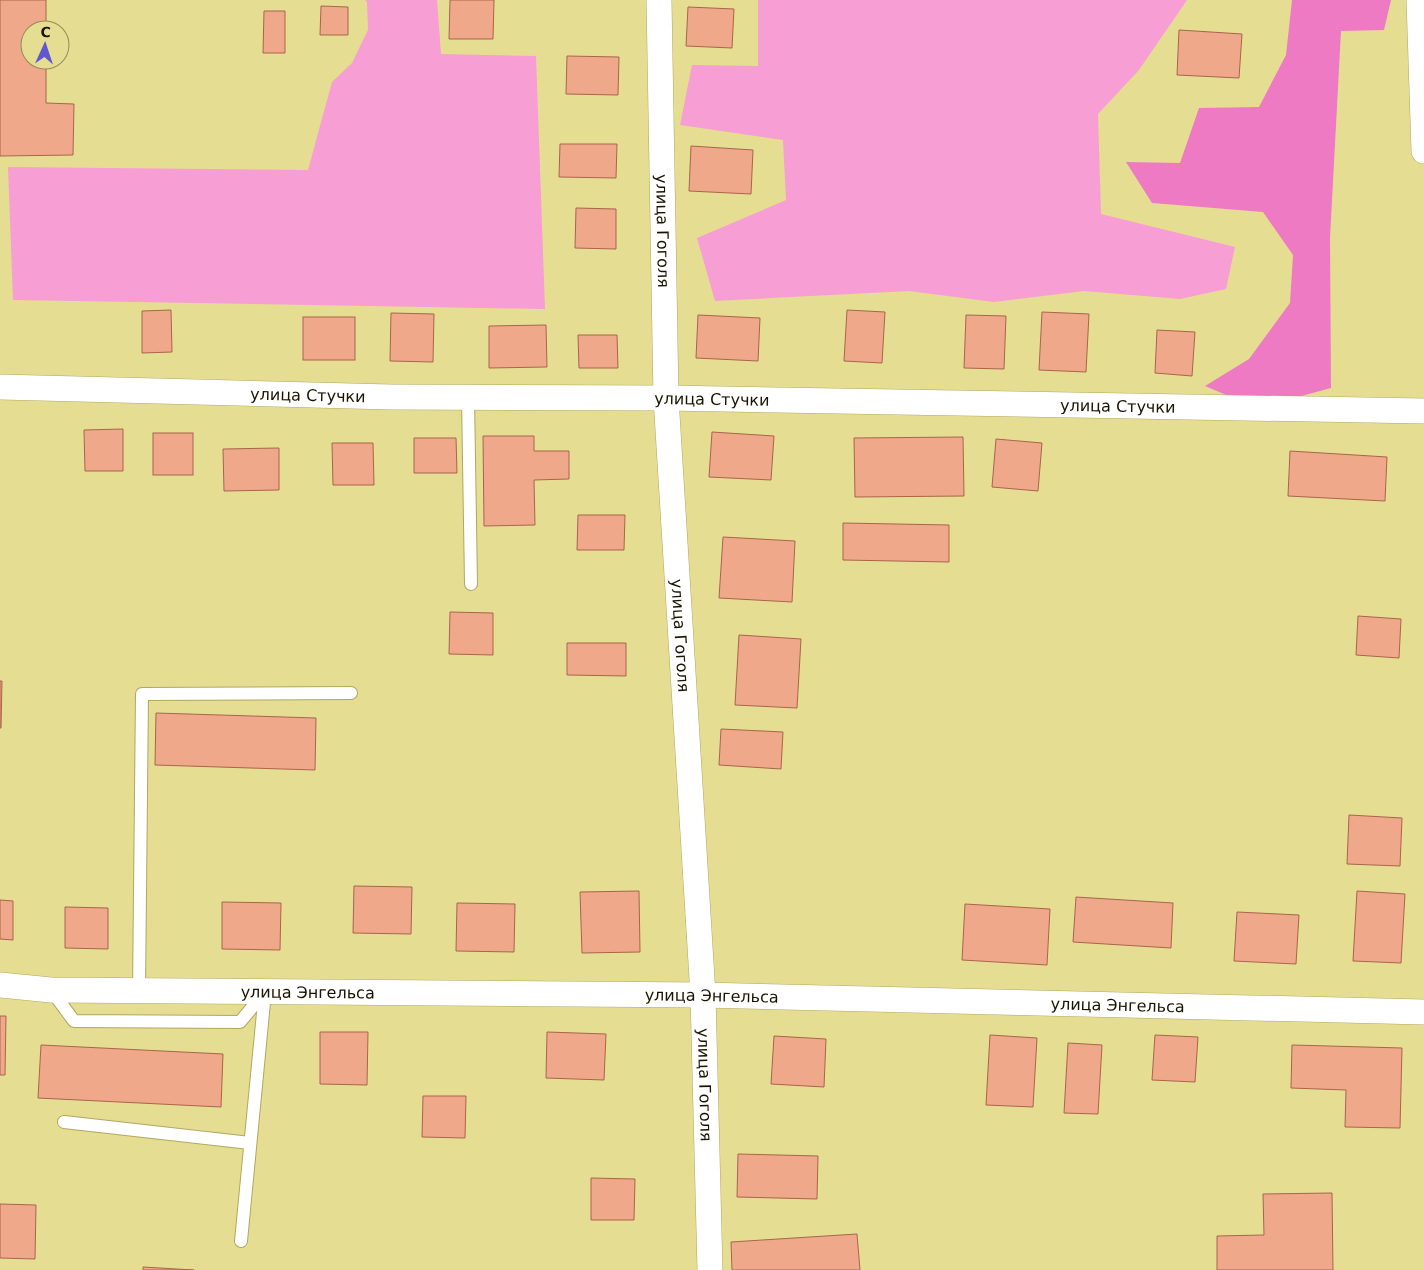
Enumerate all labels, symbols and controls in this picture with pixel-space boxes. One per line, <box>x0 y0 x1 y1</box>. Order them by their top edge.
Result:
north arrow <box>20 20 70 70</box>
text: С <box>40 24 51 40</box>
street label: улица Гоголя <box>653 174 674 288</box>
street label: улица Стучки <box>250 384 366 406</box>
street label: улица Стучки <box>654 388 770 409</box>
street label: улица Стучки <box>1060 395 1176 416</box>
street label: улица Гоголя <box>668 578 694 693</box>
street label: улица Энгельса <box>241 982 375 1002</box>
street label: улица Энгельса <box>645 985 779 1006</box>
street label: улица Энгельса <box>1050 994 1185 1016</box>
street label: улица Гоголя <box>694 1028 716 1142</box>

